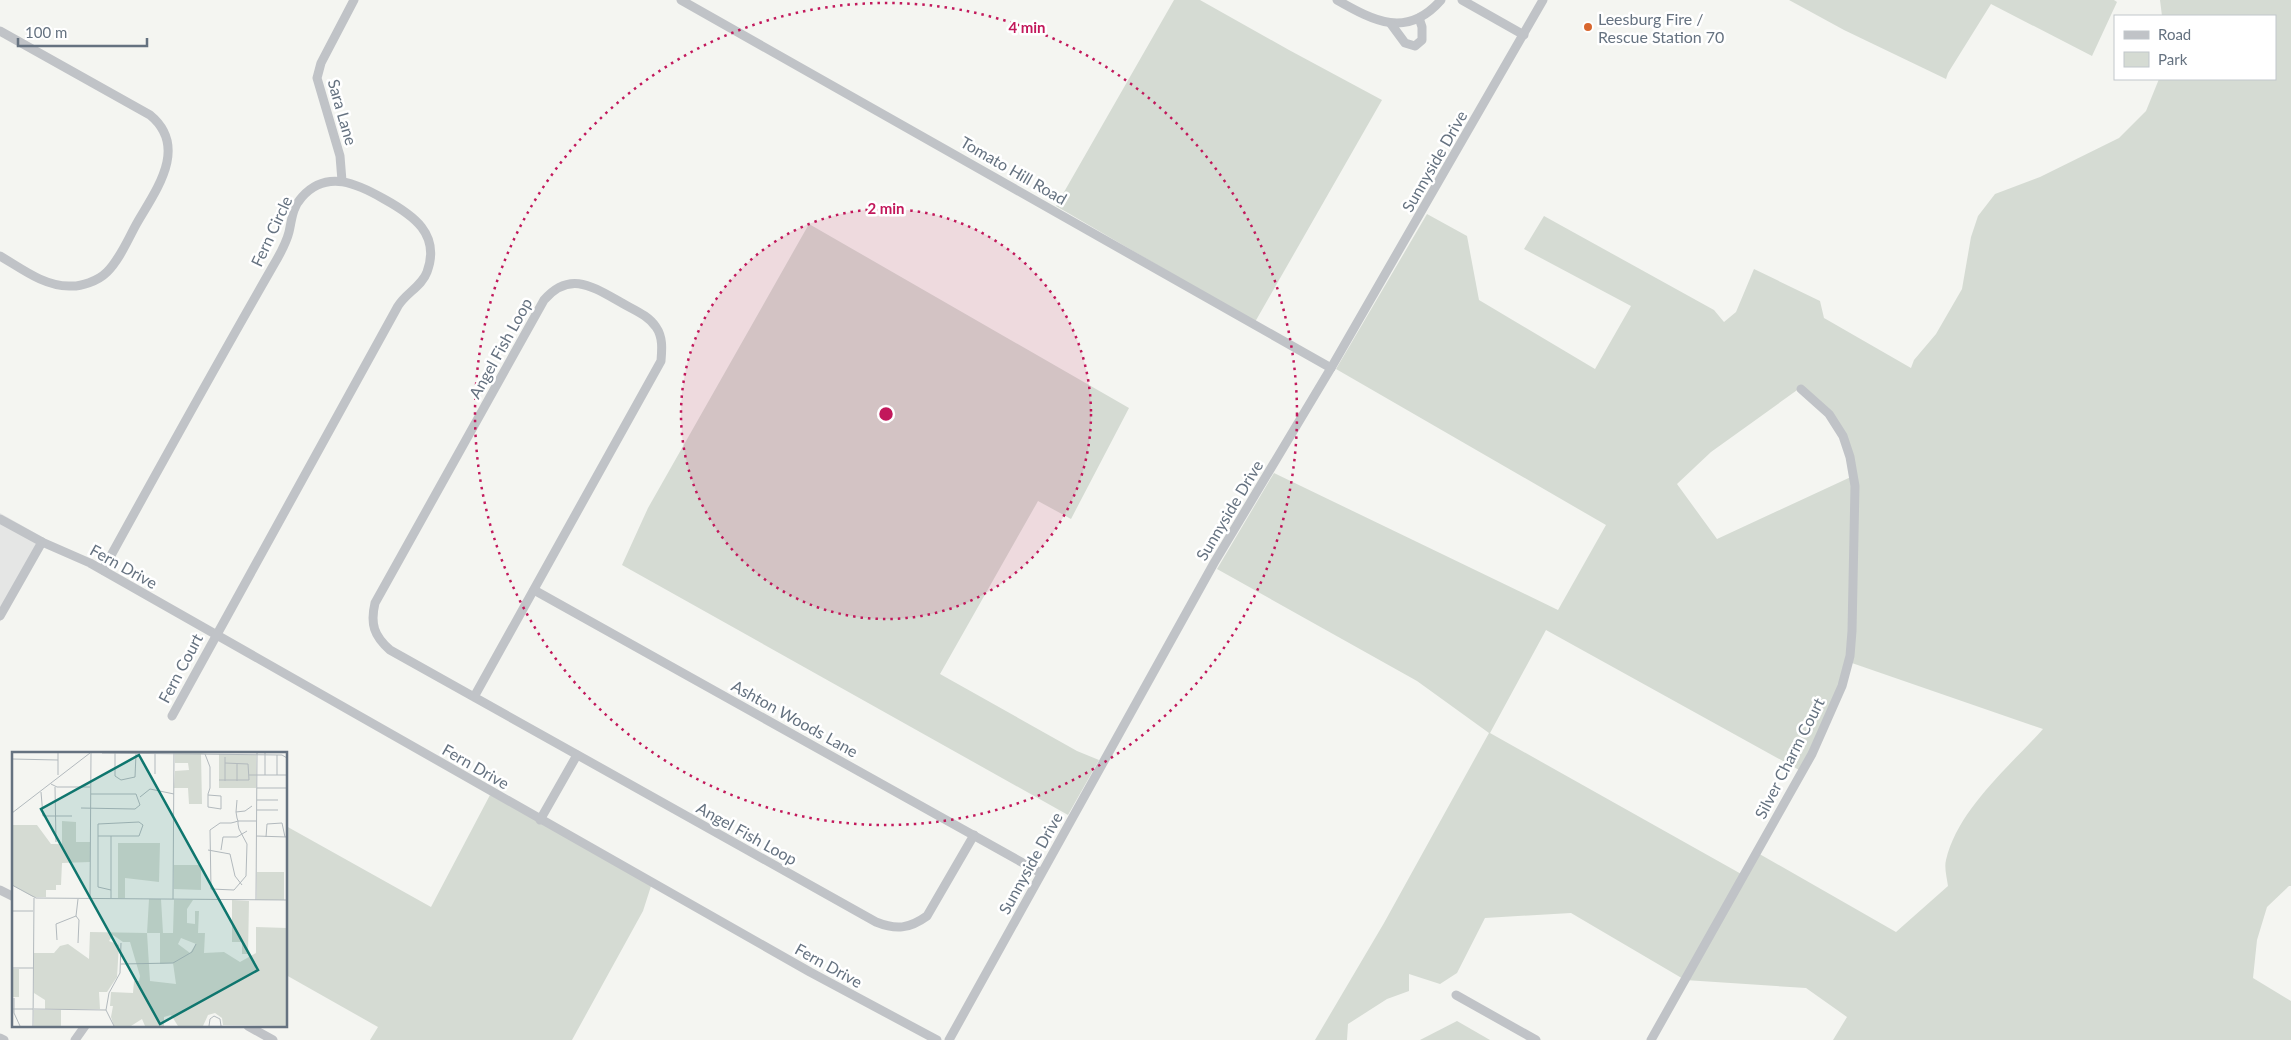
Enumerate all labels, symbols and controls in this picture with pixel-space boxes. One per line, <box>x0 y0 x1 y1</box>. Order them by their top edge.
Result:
place label: Leesburg Fire / Rescue Station 70 <box>1598 9 1724 46</box>
scale bar <box>18 15 146 47</box>
legend <box>2114 15 2276 80</box>
text: 4 min <box>1008 18 1046 36</box>
marker: Leesburg Fire / Rescue Station 70 <box>1582 21 1594 33</box>
text: 100 m <box>25 23 67 41</box>
text: Road <box>2158 25 2191 43</box>
text: Park <box>2158 50 2188 68</box>
street label: Sara Lane <box>325 77 361 147</box>
street label: Sunnyside Drive <box>1397 107 1471 215</box>
street label: Tomato Hill Road <box>957 132 1071 208</box>
street label: Fern Circle <box>246 193 296 269</box>
text: 2 min <box>867 199 905 217</box>
street label: Angel Fish Loop <box>465 294 535 401</box>
centre of rings <box>877 405 895 423</box>
street label: Sunnyside Drive <box>1192 456 1266 564</box>
street label: Fern Drive <box>87 540 161 592</box>
street label: Fern Court <box>154 630 206 706</box>
street label: Ashton Woods Lane <box>729 675 861 761</box>
street label: Silver Charm Court <box>1750 694 1828 822</box>
street label: Fern Drive <box>439 739 513 793</box>
inset map <box>12 752 288 1028</box>
street label: Angel Fish Loop <box>694 798 801 868</box>
street label: Sunnyside Drive <box>994 809 1066 917</box>
street label: Fern Drive <box>792 939 866 991</box>

